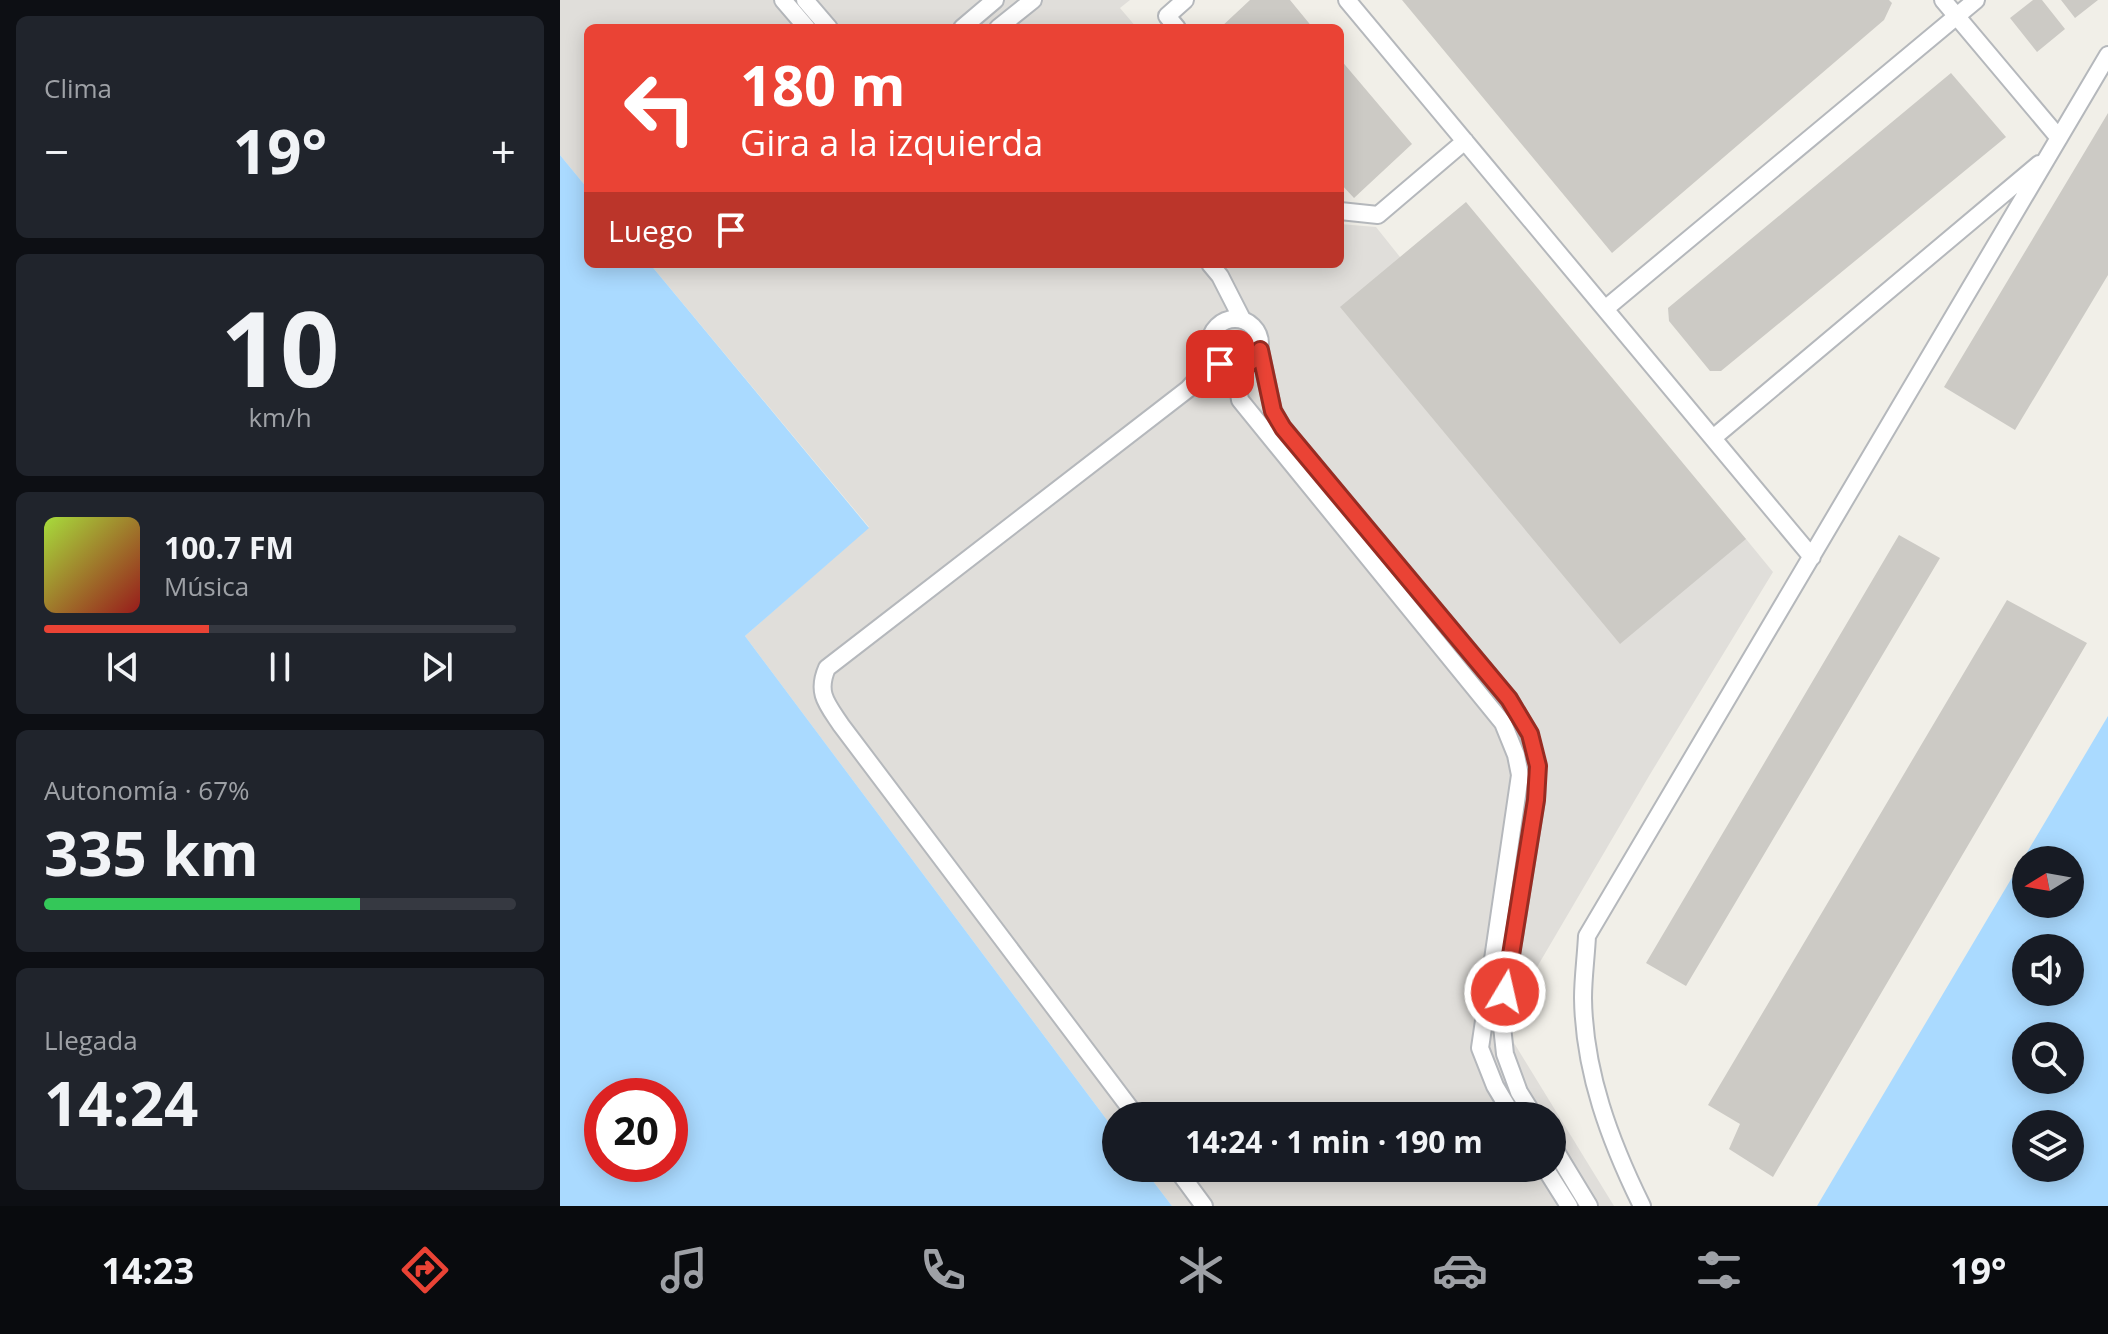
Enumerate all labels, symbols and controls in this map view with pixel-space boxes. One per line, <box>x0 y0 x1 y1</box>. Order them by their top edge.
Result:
text: 180 m <box>740 46 906 122</box>
icon: left <box>608 56 712 160</box>
text: Clima <box>44 70 112 106</box>
text: 19° <box>233 110 327 192</box>
text: Gira a la izquierda <box>740 118 1043 167</box>
text: − <box>44 121 69 181</box>
text: + <box>491 121 516 181</box>
icon: arrive <box>709 208 753 252</box>
text: Luego <box>608 210 693 251</box>
text: 10 <box>221 276 339 417</box>
pin <box>1186 330 1254 398</box>
icon: arrive <box>1198 342 1242 386</box>
text: km/h <box>248 399 312 435</box>
text: 100.7 FM <box>164 527 294 568</box>
text: Música <box>164 568 249 604</box>
icon: previous <box>101 645 145 689</box>
icon: pause <box>258 645 302 689</box>
icon: next <box>415 645 459 689</box>
text: Autonomía · 67% <box>44 772 250 808</box>
text: 335 km <box>44 812 259 894</box>
north arrow <box>2012 846 2084 918</box>
map controls <box>2012 846 2084 1182</box>
button: sound <box>2012 934 2084 1006</box>
position arrow <box>1463 950 1547 1034</box>
text: Llegada <box>44 1022 138 1058</box>
button: search <box>2012 1022 2084 1094</box>
text: 14:24 <box>44 1062 198 1144</box>
speed limit sign: 20 <box>584 1078 688 1182</box>
button: layers <box>2012 1110 2084 1182</box>
text: 14:24 · 1 min · 190 m <box>1185 1121 1483 1162</box>
icon: directions <box>397 1242 453 1298</box>
icon: music <box>656 1242 712 1298</box>
icon: phone <box>915 1242 971 1298</box>
icon: climate <box>1173 1242 1229 1298</box>
icon: car <box>1432 1242 1488 1298</box>
icon: filters <box>1691 1242 1747 1298</box>
text: 14:23 <box>101 1246 194 1295</box>
text: 19° <box>1950 1246 2007 1295</box>

